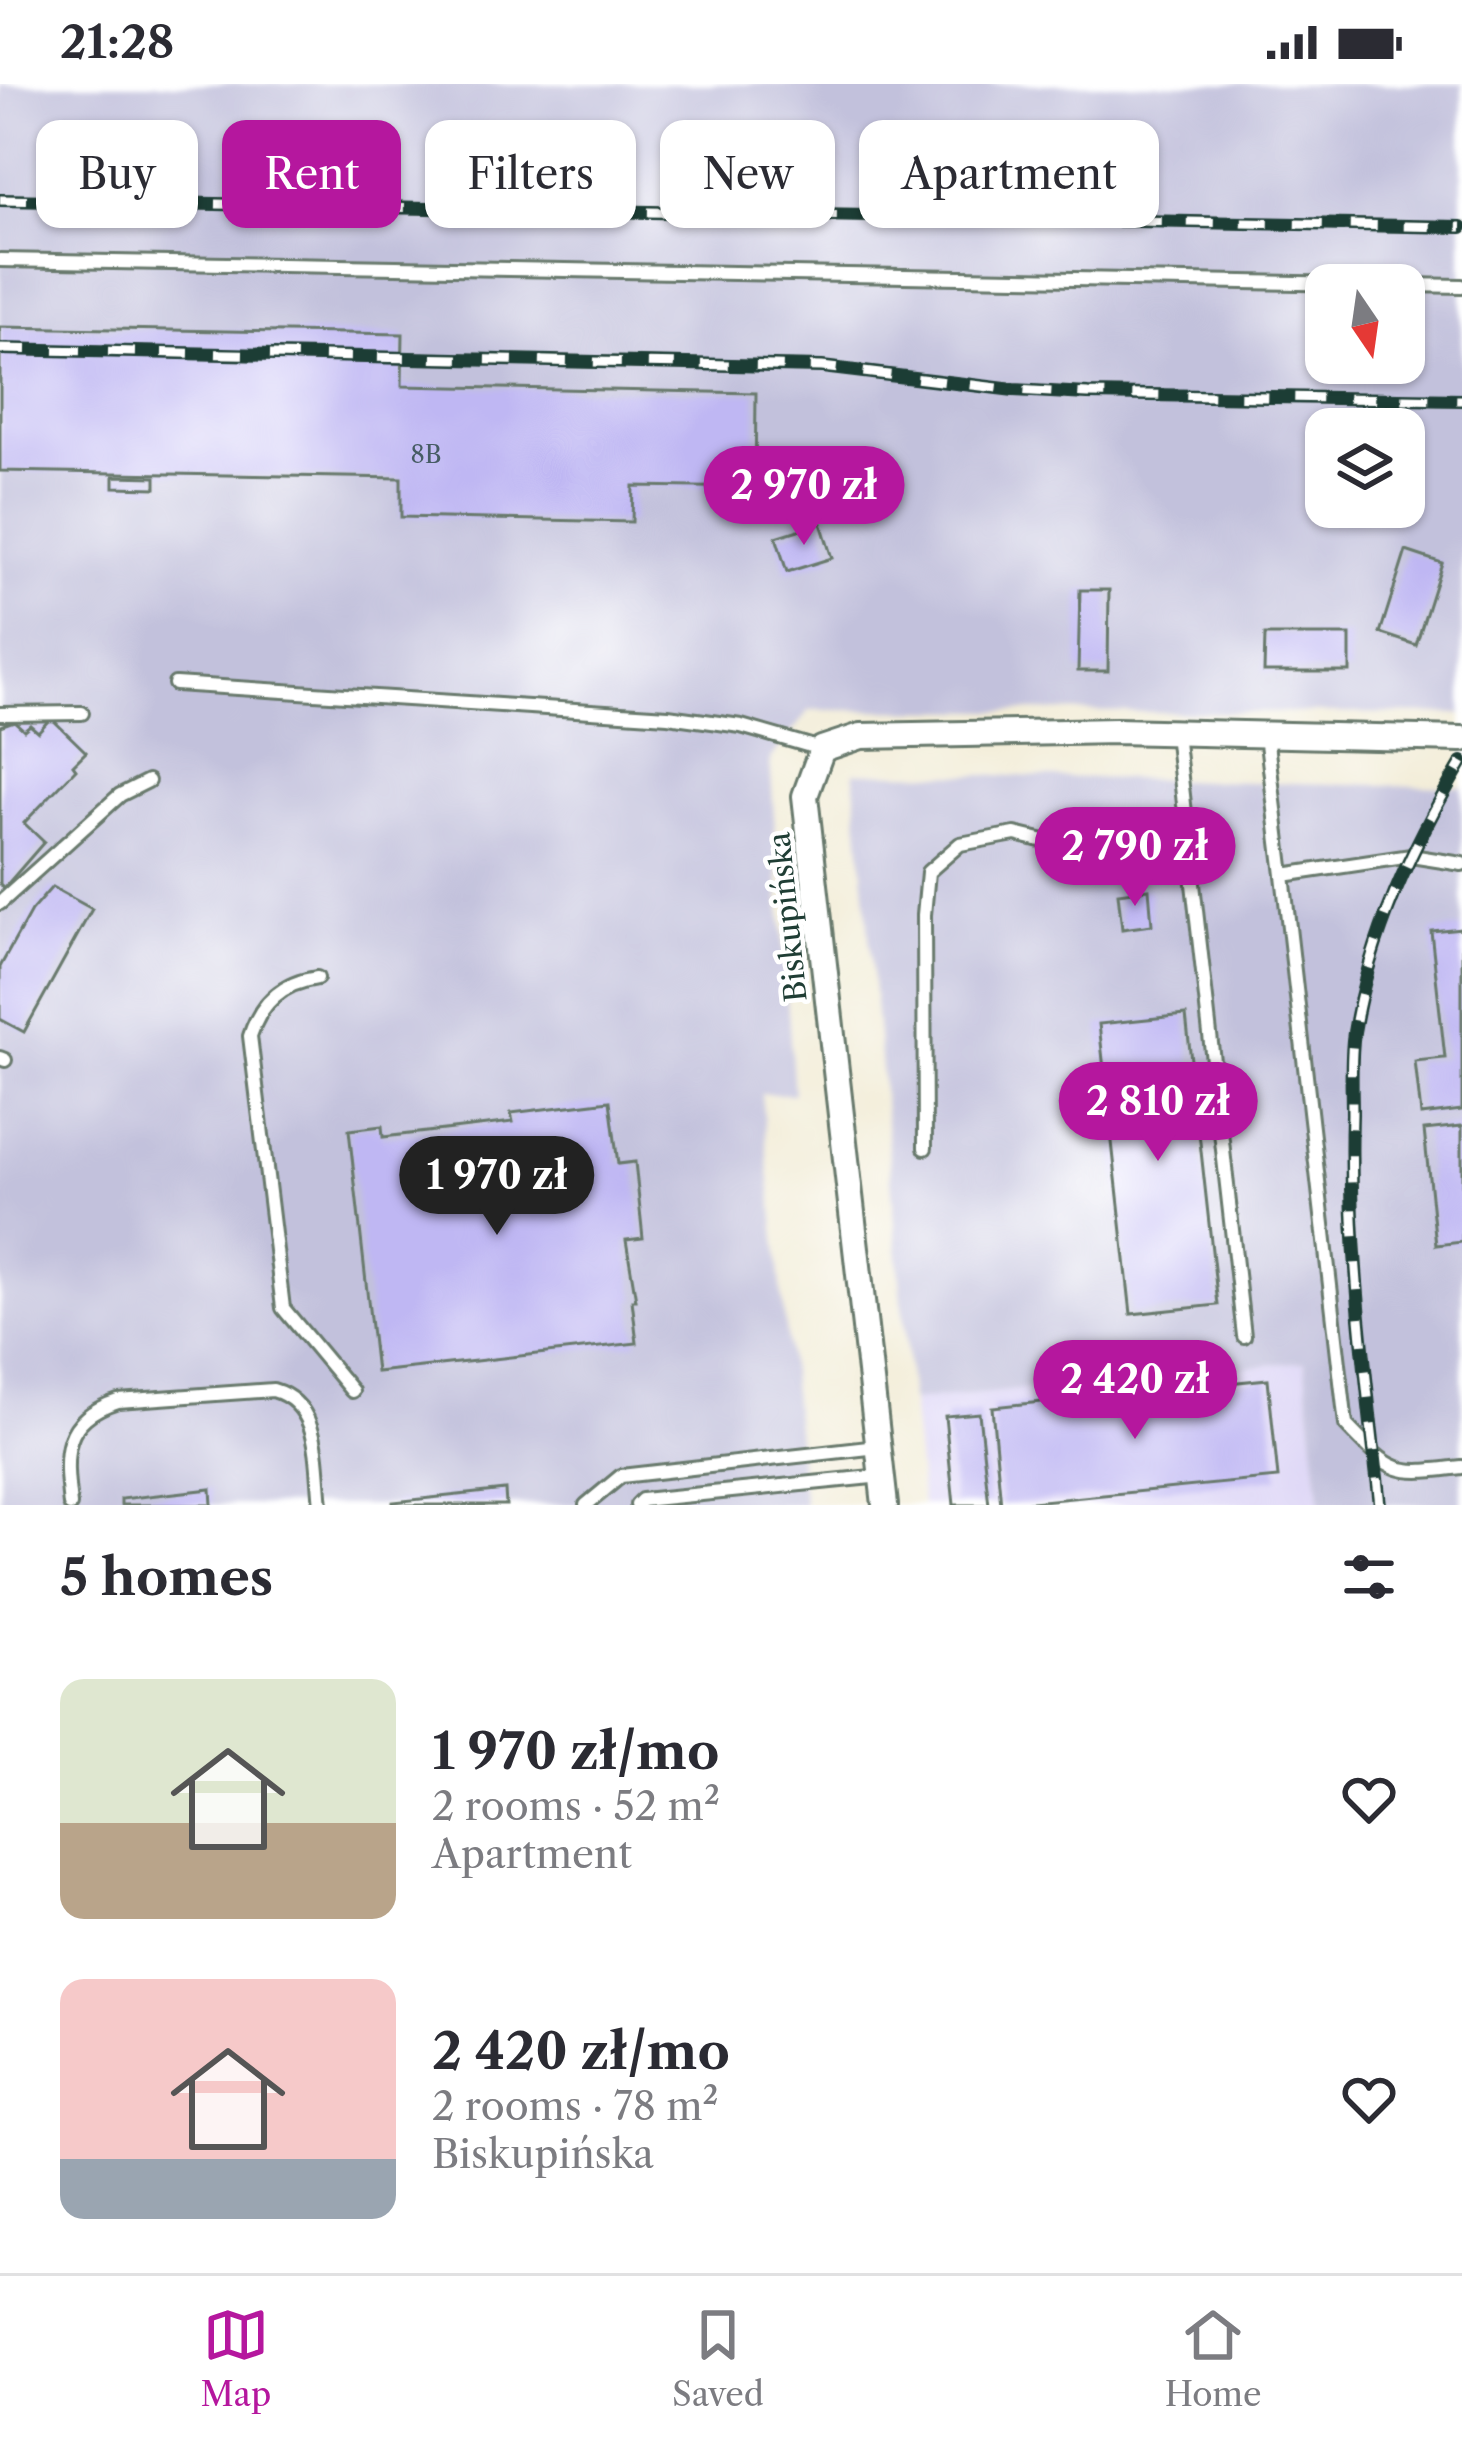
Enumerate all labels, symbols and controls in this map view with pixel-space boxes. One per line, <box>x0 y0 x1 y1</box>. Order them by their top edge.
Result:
text: 21:28 <box>60 14 174 70</box>
chip: Buy <box>36 120 198 228</box>
chip: Rent <box>222 120 401 228</box>
chip: Filters <box>425 120 636 228</box>
chip: New <box>660 120 835 228</box>
chip: Apartment <box>859 120 1159 228</box>
north arrow <box>1305 264 1425 384</box>
map controls <box>1305 264 1425 528</box>
button: layers <box>1305 408 1425 528</box>
house number: 8B <box>411 440 441 469</box>
pin: 2 970 zł <box>680 446 928 548</box>
text: 2 970 zł <box>731 461 877 509</box>
pin: 2 790 zł <box>1011 807 1259 909</box>
text: 2 790 zł <box>1062 822 1208 870</box>
street label: Biskupińska <box>760 830 815 1004</box>
pin: 2 810 zł <box>1034 1062 1282 1164</box>
text: 2 810 zł <box>1086 1077 1230 1125</box>
pin: 1 970 zł <box>373 1136 621 1238</box>
text: 1 970 zł <box>426 1151 568 1199</box>
pin: 2 420 zł <box>1011 1340 1259 1442</box>
text: 2 420 zł <box>1060 1355 1210 1403</box>
icon: filters <box>1336 1544 1402 1610</box>
text: 5 homes <box>60 1546 273 1608</box>
text: 1 970 zł/mo <box>432 1720 719 1782</box>
icon: home <box>156 1727 300 1871</box>
icon: heart <box>1336 1766 1402 1832</box>
text: 2 rooms · 52 m² <box>432 1782 720 1830</box>
text: Apartment <box>432 1830 632 1878</box>
text: 2 420 zł/mo <box>432 2020 730 2082</box>
icon: home <box>156 2027 300 2171</box>
icon: heart <box>1336 2066 1402 2132</box>
text: 2 rooms · 78 m² <box>432 2082 719 2130</box>
text: Biskupińska <box>432 2130 654 2178</box>
tab: Map <box>200 2302 271 2415</box>
tab: Saved <box>672 2302 764 2415</box>
tab: Home <box>1165 2302 1262 2415</box>

